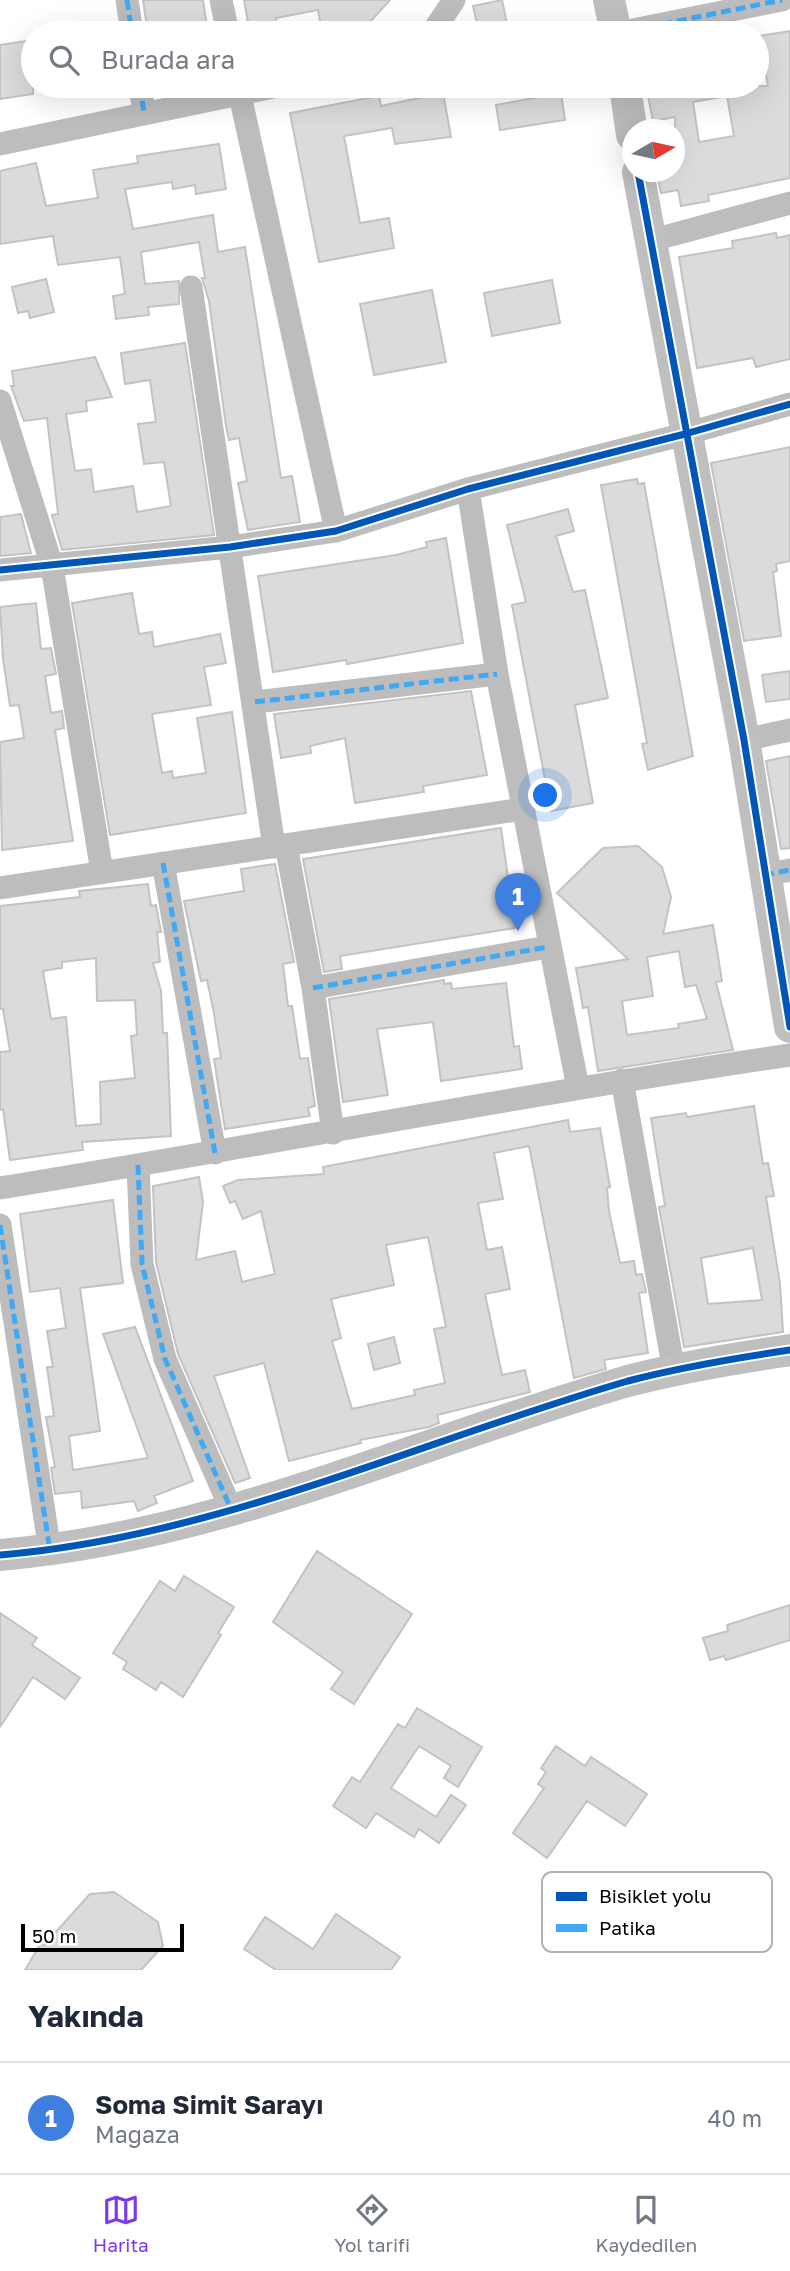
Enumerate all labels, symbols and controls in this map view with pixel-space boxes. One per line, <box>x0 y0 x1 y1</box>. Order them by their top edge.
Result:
search box <box>21 21 769 98</box>
icon: search <box>45 41 83 79</box>
text: Burada ara <box>101 44 235 75</box>
north arrow <box>622 119 685 182</box>
your location <box>528 778 562 812</box>
pin: 1 <box>495 873 541 931</box>
legend <box>542 1872 772 1952</box>
text: Bisiklet yolu <box>599 1884 711 1907</box>
text: Patika <box>599 1916 656 1939</box>
scale bar <box>21 1921 184 1953</box>
text: 50 m <box>32 1924 76 1947</box>
text: Yakında <box>28 1998 144 2034</box>
text: Soma Simit Sarayı <box>95 2089 323 2120</box>
text: 1 <box>45 2104 57 2132</box>
text: 40 m <box>708 2104 762 2132</box>
text: Mağaza <box>95 2120 180 2148</box>
tab: Harita <box>93 2191 149 2256</box>
tab: Yol tarifi <box>334 2191 410 2256</box>
tab: Kaydedilen <box>596 2191 697 2256</box>

